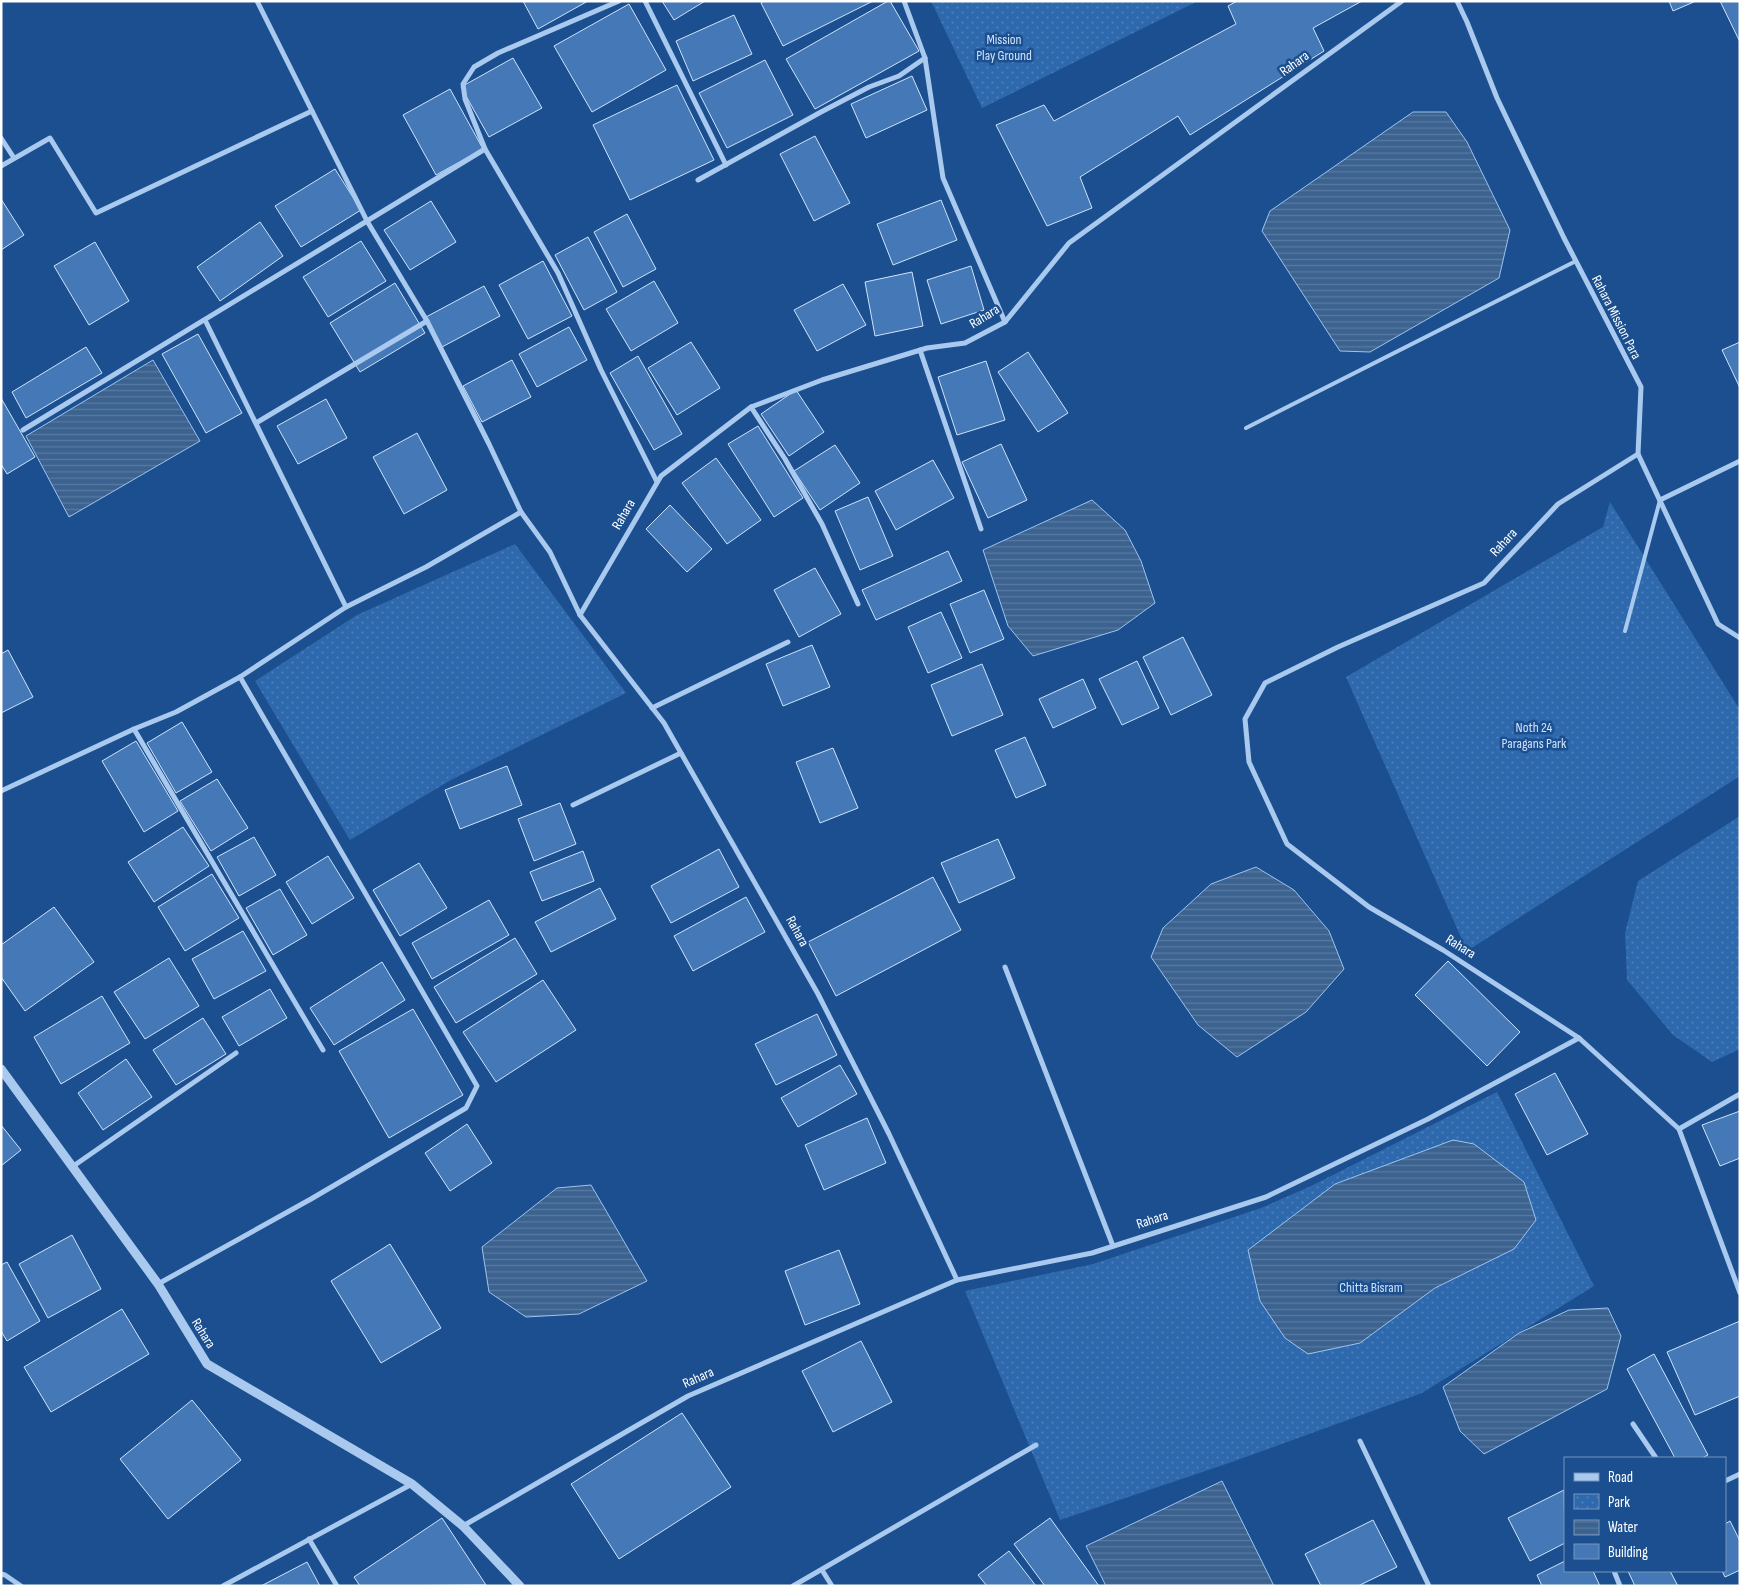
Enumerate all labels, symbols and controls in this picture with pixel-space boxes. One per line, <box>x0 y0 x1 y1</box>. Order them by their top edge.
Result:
park label: Mission Play Ground <box>976 31 1032 64</box>
street label: Rahara <box>1276 47 1312 80</box>
street label: Rahara Mission Para <box>1588 272 1645 362</box>
street label: Rahara <box>966 301 1002 332</box>
street label: Rahara <box>608 496 639 532</box>
street label: Rahara <box>1486 525 1521 560</box>
park label: Noth 24 Paragans Park <box>1502 719 1567 752</box>
street label: Rahara <box>782 913 813 949</box>
street label: Rahara <box>1443 931 1479 962</box>
street label: Rahara <box>1134 1206 1170 1233</box>
park label: Chitta Bisram <box>1339 1279 1403 1296</box>
street label: Rahara <box>188 1315 219 1351</box>
street label: Rahara <box>680 1363 716 1392</box>
legend <box>1564 1457 1726 1572</box>
text: Road <box>1608 1468 1633 1487</box>
text: Park <box>1608 1493 1630 1512</box>
text: Water <box>1608 1518 1639 1537</box>
text: Building <box>1608 1543 1648 1562</box>

